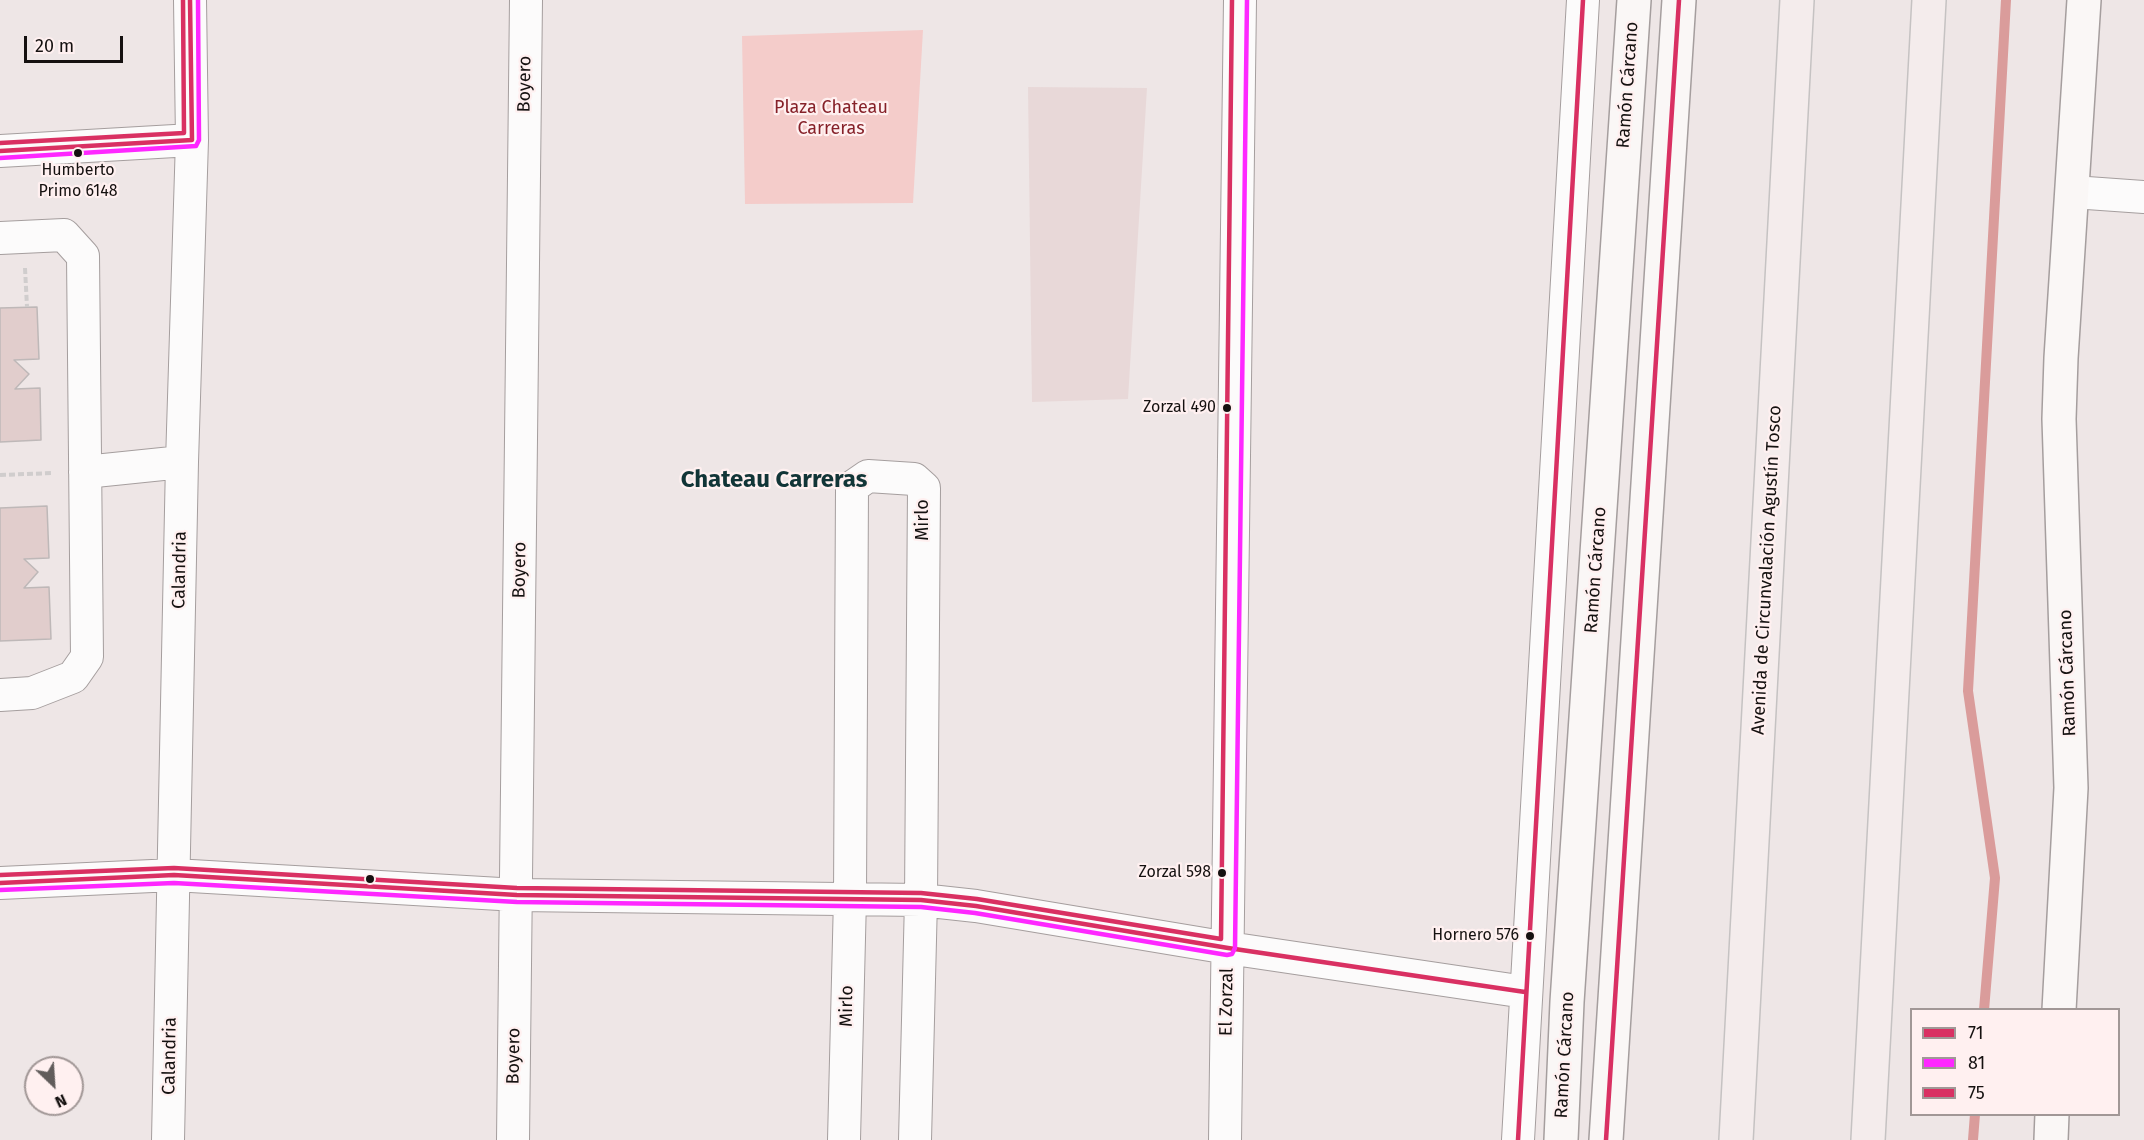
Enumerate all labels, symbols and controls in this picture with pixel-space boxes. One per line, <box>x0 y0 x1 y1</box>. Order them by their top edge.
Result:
street label: Ramón Cárcano <box>1613 21 1643 149</box>
scale bar <box>27 24 126 62</box>
text: 20 m <box>35 35 74 57</box>
street label: Boyero <box>514 55 536 113</box>
park label: Plaza Chateau Carreras <box>774 97 888 140</box>
marker: Humberto Primo 6148 <box>72 147 84 159</box>
place label: Humberto Primo 6148 <box>39 161 117 199</box>
place label: Zorzal 490 <box>1143 398 1216 418</box>
marker: Zorzal 490 <box>1221 402 1233 414</box>
street label: Avenida de Circunvalación Agustín Tosco <box>1748 405 1786 735</box>
district label: Chateau Carreras <box>681 466 867 494</box>
street label: Mirlo <box>912 499 934 541</box>
street label: Ramón Cárcano <box>1581 506 1611 634</box>
street label: Calandria <box>169 531 191 609</box>
street label: Boyero <box>509 541 531 599</box>
street label: Ramón Cárcano <box>2055 609 2081 737</box>
place label: Zorzal 598 <box>1138 863 1211 883</box>
marker: Zorzal 598 <box>1216 867 1228 879</box>
unlabelled marker <box>364 873 376 885</box>
place label: Hornero 576 <box>1432 926 1519 946</box>
marker: Hornero 576 <box>1524 930 1536 942</box>
street label: El Zorzal <box>1216 968 1238 1036</box>
street label: Mirlo <box>836 985 858 1027</box>
street label: Ramón Cárcano <box>1551 991 1579 1119</box>
legend <box>1910 1008 2120 1116</box>
street label: Calandria <box>159 1017 181 1095</box>
text: 71 <box>1968 1022 1983 1044</box>
street label: Boyero <box>503 1027 525 1085</box>
text: 81 <box>1968 1052 1985 1074</box>
north arrow <box>24 1056 84 1116</box>
text: 75 <box>1968 1082 1985 1104</box>
text: N <box>52 1090 70 1112</box>

